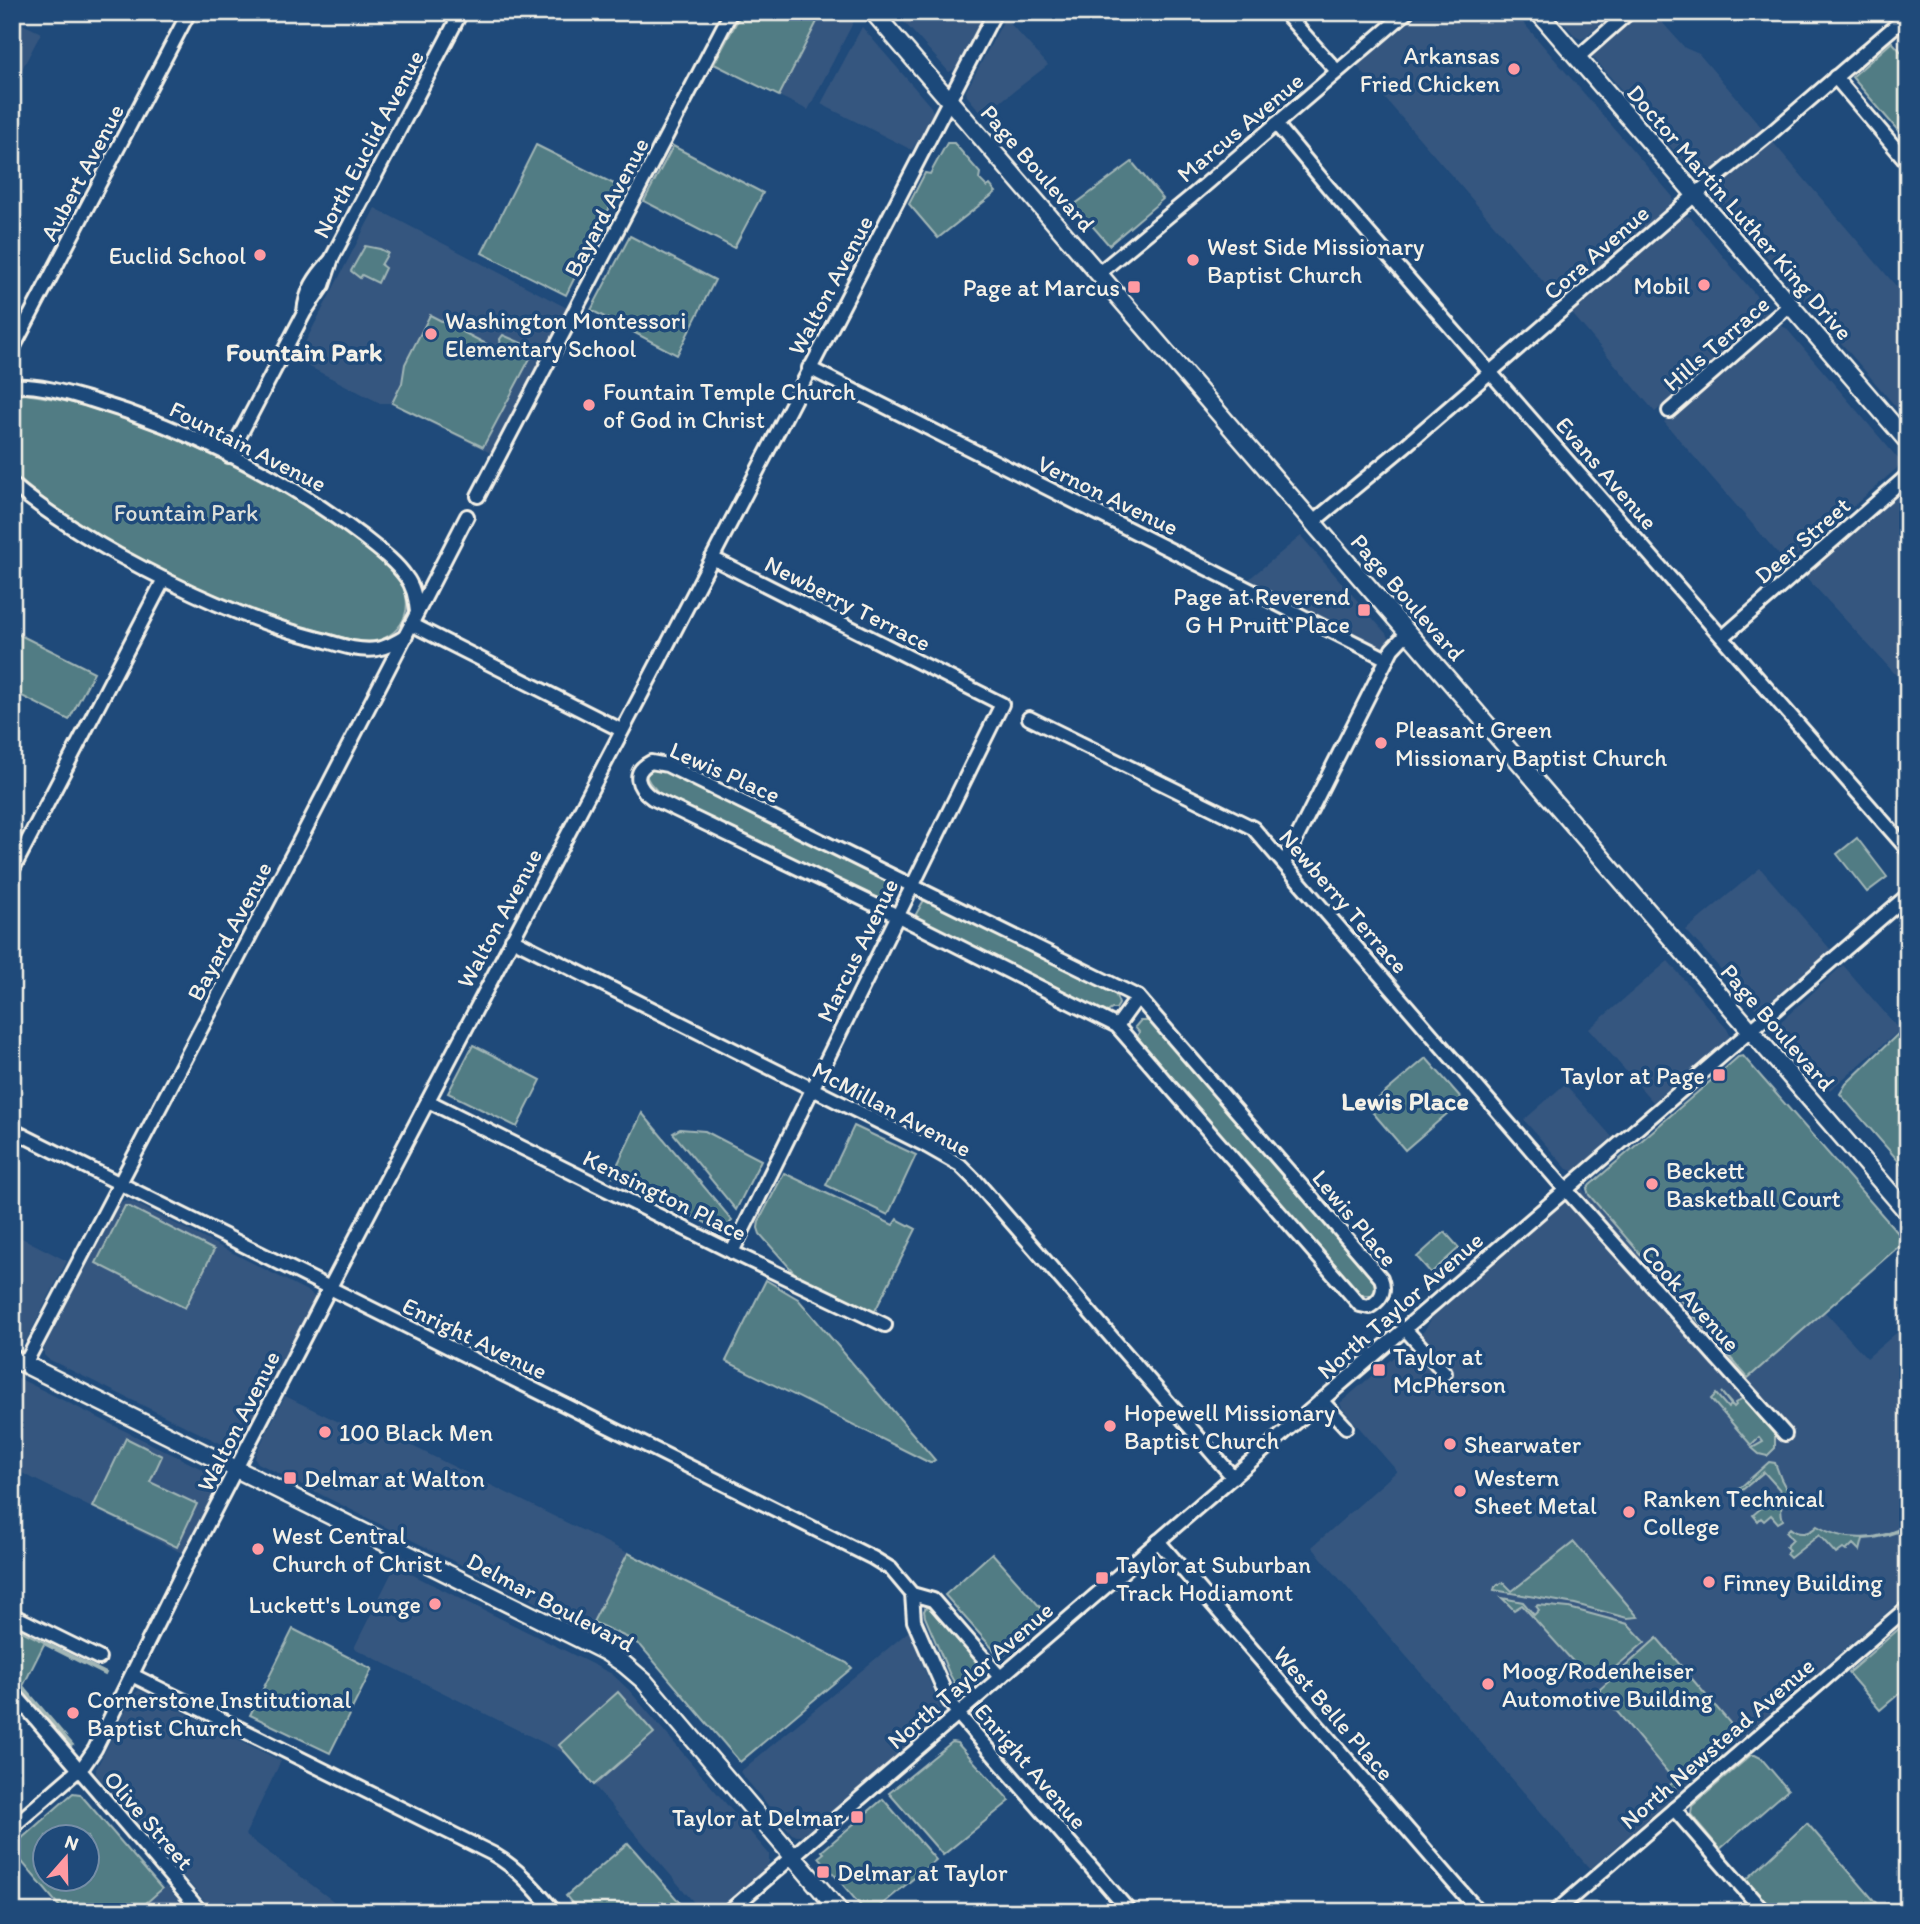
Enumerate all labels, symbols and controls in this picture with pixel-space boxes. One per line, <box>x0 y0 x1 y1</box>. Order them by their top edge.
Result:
place label: Arkansas Fried Chicken <box>1360 41 1500 98</box>
street label: North Euclid Avenue <box>306 45 430 243</box>
marker: Arkansas Fried Chicken <box>1506 61 1522 77</box>
street label: Marcus Avenue <box>1171 66 1309 188</box>
street label: Doctor Martin Luther King Drive <box>1621 78 1859 346</box>
street label: Page Boulevard <box>975 98 1101 238</box>
street label: Aubert Avenue <box>34 99 130 245</box>
street label: Bayard Avenue <box>557 132 655 282</box>
street label: Cora Avenue <box>1537 198 1655 306</box>
street label: Walton Avenue <box>781 210 879 360</box>
place label: West Side Missionary Baptist Church <box>1207 232 1424 289</box>
place label: Euclid School <box>109 241 246 270</box>
marker: Euclid School <box>252 247 268 263</box>
marker: West Side Missionary Baptist Church <box>1185 252 1201 268</box>
place label: Mobil <box>1633 271 1690 300</box>
place label: Page at Marcus <box>963 273 1120 302</box>
marker: Mobil <box>1696 277 1712 293</box>
marker: Page at Marcus <box>1126 279 1142 295</box>
street label: Hills Terrace <box>1657 289 1775 397</box>
place label: Washington Montessori Elementary School <box>445 306 686 363</box>
marker: Washington Montessori Elementary School <box>423 326 439 342</box>
district label: Fountain Park <box>226 336 383 368</box>
place label: Fountain Temple Church of God in Christ <box>603 377 856 434</box>
street label: Fountain Avenue <box>165 394 331 498</box>
marker: Fountain Temple Church of God in Christ <box>581 397 597 413</box>
street label: Evans Avenue <box>1550 410 1664 536</box>
street label: Vernon Avenue <box>1033 448 1183 542</box>
street label: Deer Street <box>1748 490 1856 590</box>
park label: Fountain Park <box>114 498 258 527</box>
street label: Page Boulevard <box>1345 527 1471 667</box>
street label: Newberry Terrace <box>760 549 936 657</box>
place label: Page at Reverend G H Pruitt Place <box>1173 582 1350 639</box>
marker: Page at Reverend G H Pruitt Place <box>1356 602 1372 618</box>
place label: Pleasant Green Missionary Baptist Church <box>1395 715 1667 772</box>
street label: Lewis Place <box>665 735 785 809</box>
marker: Pleasant Green Missionary Baptist Church <box>1373 735 1389 751</box>
street label: Newberry Terrace <box>1273 823 1415 979</box>
street label: Walton Avenue <box>450 843 548 993</box>
street label: Bayard Avenue <box>180 856 278 1006</box>
street label: Marcus Avenue <box>810 873 904 1027</box>
street label: Page Boulevard <box>1715 957 1841 1097</box>
street label: McMillan Avenue <box>807 1055 977 1163</box>
place label: Taylor at Page <box>1561 1061 1705 1090</box>
marker: Taylor at Page <box>1711 1067 1727 1083</box>
district label: Lewis Place <box>1341 1085 1469 1117</box>
street label: Kensington Place <box>578 1143 752 1247</box>
place label: Beckett Basketball Court <box>1666 1156 1841 1213</box>
street label: Lewis Place <box>1306 1164 1404 1272</box>
marker: Beckett Basketball Court <box>1644 1176 1660 1192</box>
street label: North Taylor Avenue <box>1311 1225 1489 1385</box>
street label: Cook Avenue <box>1635 1238 1747 1358</box>
street label: Enright Avenue <box>398 1290 552 1386</box>
place label: Taylor at McPherson <box>1393 1342 1506 1399</box>
street label: Walton Avenue <box>190 1346 286 1496</box>
marker: Taylor at McPherson <box>1371 1362 1387 1378</box>
place label: Hopewell Missionary Baptist Church <box>1124 1398 1336 1455</box>
place label: 100 Black Men <box>339 1418 493 1447</box>
marker: Hopewell Missionary Baptist Church <box>1102 1418 1118 1434</box>
marker: 100 Black Men <box>317 1424 333 1440</box>
place label: Shearwater <box>1464 1430 1581 1459</box>
marker: Shearwater <box>1442 1436 1458 1452</box>
place label: Western Sheet Metal <box>1474 1463 1597 1520</box>
place label: Delmar at Walton <box>304 1464 485 1493</box>
marker: Delmar at Walton <box>282 1470 298 1486</box>
marker: Western Sheet Metal <box>1452 1483 1468 1499</box>
place label: Ranken Technical College <box>1643 1484 1825 1541</box>
marker: Ranken Technical College <box>1621 1504 1637 1520</box>
place label: West Central Church of Christ <box>272 1521 442 1578</box>
marker: West Central Church of Christ <box>250 1541 266 1557</box>
street label: Delmar Boulevard <box>462 1546 640 1658</box>
place label: Taylor at Suburban Track Hodiamont <box>1116 1550 1311 1607</box>
place label: Finney Building <box>1723 1568 1883 1597</box>
marker: Taylor at Suburban Track Hodiamont <box>1094 1570 1110 1586</box>
marker: Finney Building <box>1701 1574 1717 1590</box>
place label: Luckett's Lounge <box>248 1590 421 1619</box>
street label: North Taylor Avenue <box>881 1595 1059 1755</box>
marker: Luckett's Lounge <box>427 1596 443 1612</box>
street label: West Belle Place <box>1268 1640 1400 1786</box>
street label: North Newstead Avenue <box>1614 1651 1820 1835</box>
place label: Moog/Rodenheiser Automotive Building <box>1502 1656 1714 1713</box>
marker: Moog/Rodenheiser Automotive Building <box>1480 1676 1496 1692</box>
place label: Cornerstone Institutional Baptist Church <box>87 1685 351 1742</box>
street label: Enright Avenue <box>968 1697 1094 1835</box>
marker: Cornerstone Institutional Baptist Church <box>65 1705 81 1721</box>
street label: Olive Street <box>98 1764 200 1876</box>
place label: Taylor at Delmar <box>672 1803 843 1832</box>
marker: Taylor at Delmar <box>849 1809 865 1825</box>
north arrow <box>32 1822 102 1892</box>
text: N <box>62 1829 82 1855</box>
place label: Delmar at Taylor <box>837 1858 1008 1887</box>
marker: Delmar at Taylor <box>815 1864 831 1880</box>

